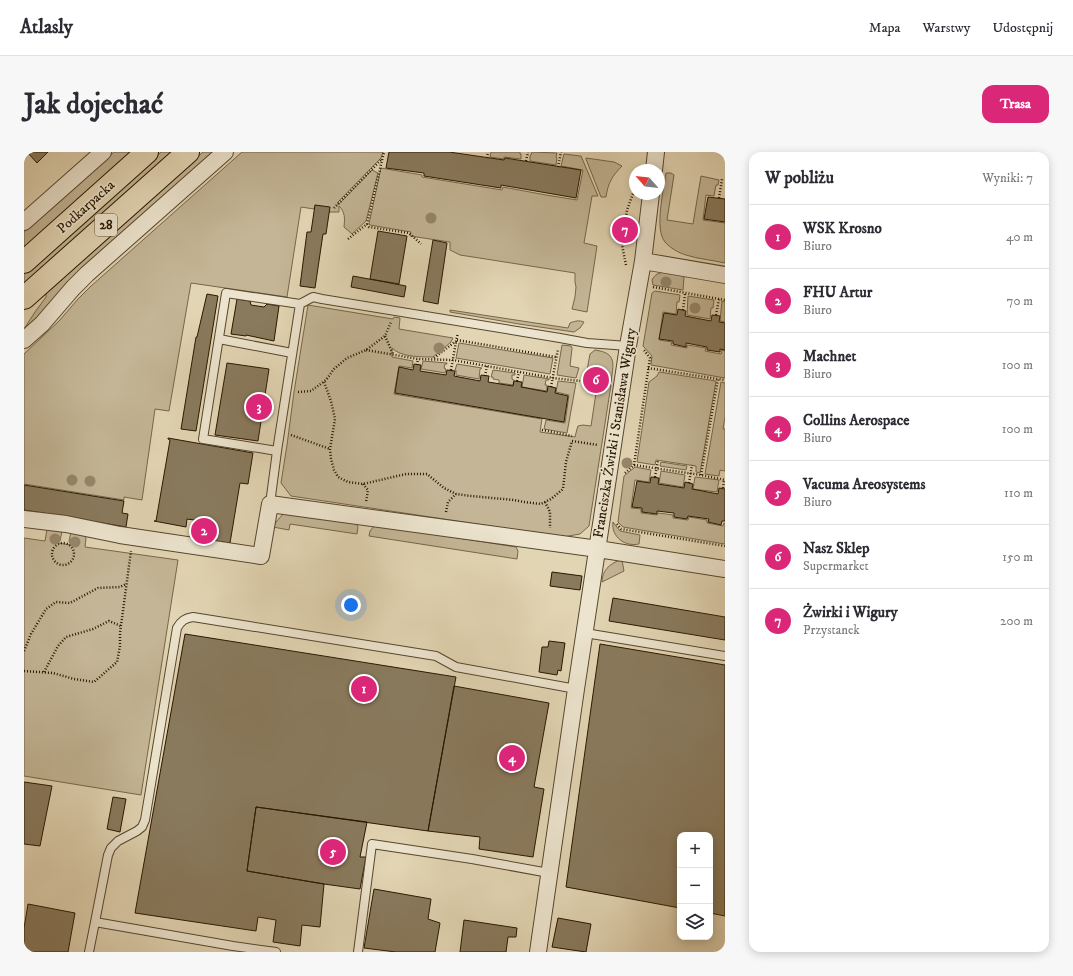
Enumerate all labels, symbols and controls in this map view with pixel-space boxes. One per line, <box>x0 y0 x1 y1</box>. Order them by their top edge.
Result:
text: Atlasly <box>20 16 73 39</box>
text: Mapa <box>869 19 901 37</box>
text: Warstwy <box>923 19 970 37</box>
text: Udostępnij <box>992 19 1053 37</box>
button: Trasa <box>982 85 1049 123</box>
text: Jak dojechać <box>24 87 163 122</box>
north arrow <box>629 164 665 200</box>
text: W pobliżu <box>765 167 834 189</box>
text: Wyniki: 7 <box>982 170 1033 186</box>
street label: Podkarpacka <box>53 176 119 238</box>
road number: 28 <box>95 214 117 236</box>
pin: 7 <box>612 215 638 245</box>
text: WSK Krosno <box>803 219 882 238</box>
text: 1 <box>776 229 780 245</box>
text: 40 m <box>1006 229 1033 245</box>
text: Biuro <box>803 238 832 254</box>
text: FHU Artur <box>803 283 872 302</box>
text: 2 <box>775 293 781 309</box>
text: 70 m <box>1007 293 1033 309</box>
text: Biuro <box>803 302 832 318</box>
street label: Franciszka Żwirki i Stanisława Wigury <box>590 326 641 539</box>
text: Machnet <box>803 347 856 366</box>
text: 3 <box>776 357 780 373</box>
text: 100 m <box>1002 357 1033 373</box>
pin: 6 <box>583 365 609 395</box>
text: Biuro <box>803 366 832 382</box>
pin: 3 <box>246 392 272 422</box>
text: Collins Aerospace <box>803 411 909 430</box>
text: 4 <box>774 421 782 437</box>
text: 100 m <box>1002 421 1033 437</box>
text: Biuro <box>803 430 832 446</box>
text: Vacuma Areosystems <box>803 475 926 494</box>
text: 5 <box>775 485 781 501</box>
text: 110 m <box>1004 485 1033 501</box>
text: Biuro <box>803 494 832 510</box>
pin: 2 <box>191 516 217 546</box>
text: Nasz Sklep <box>803 539 870 558</box>
text: 6 <box>775 549 781 565</box>
text: 150 m <box>1002 549 1033 565</box>
text: Supermarket <box>803 558 869 574</box>
your location <box>341 595 361 615</box>
text: Żwirki i Wigury <box>803 603 898 622</box>
text: 7 <box>775 613 781 629</box>
text: 200 m <box>1000 613 1033 629</box>
text: Przystanek <box>803 622 860 638</box>
pin: 1 <box>351 674 377 704</box>
pin: 4 <box>499 743 525 773</box>
map controls <box>677 832 713 940</box>
button: + <box>677 832 713 868</box>
pin: 5 <box>320 837 346 867</box>
button: − <box>677 868 713 904</box>
button: layers <box>677 904 713 940</box>

